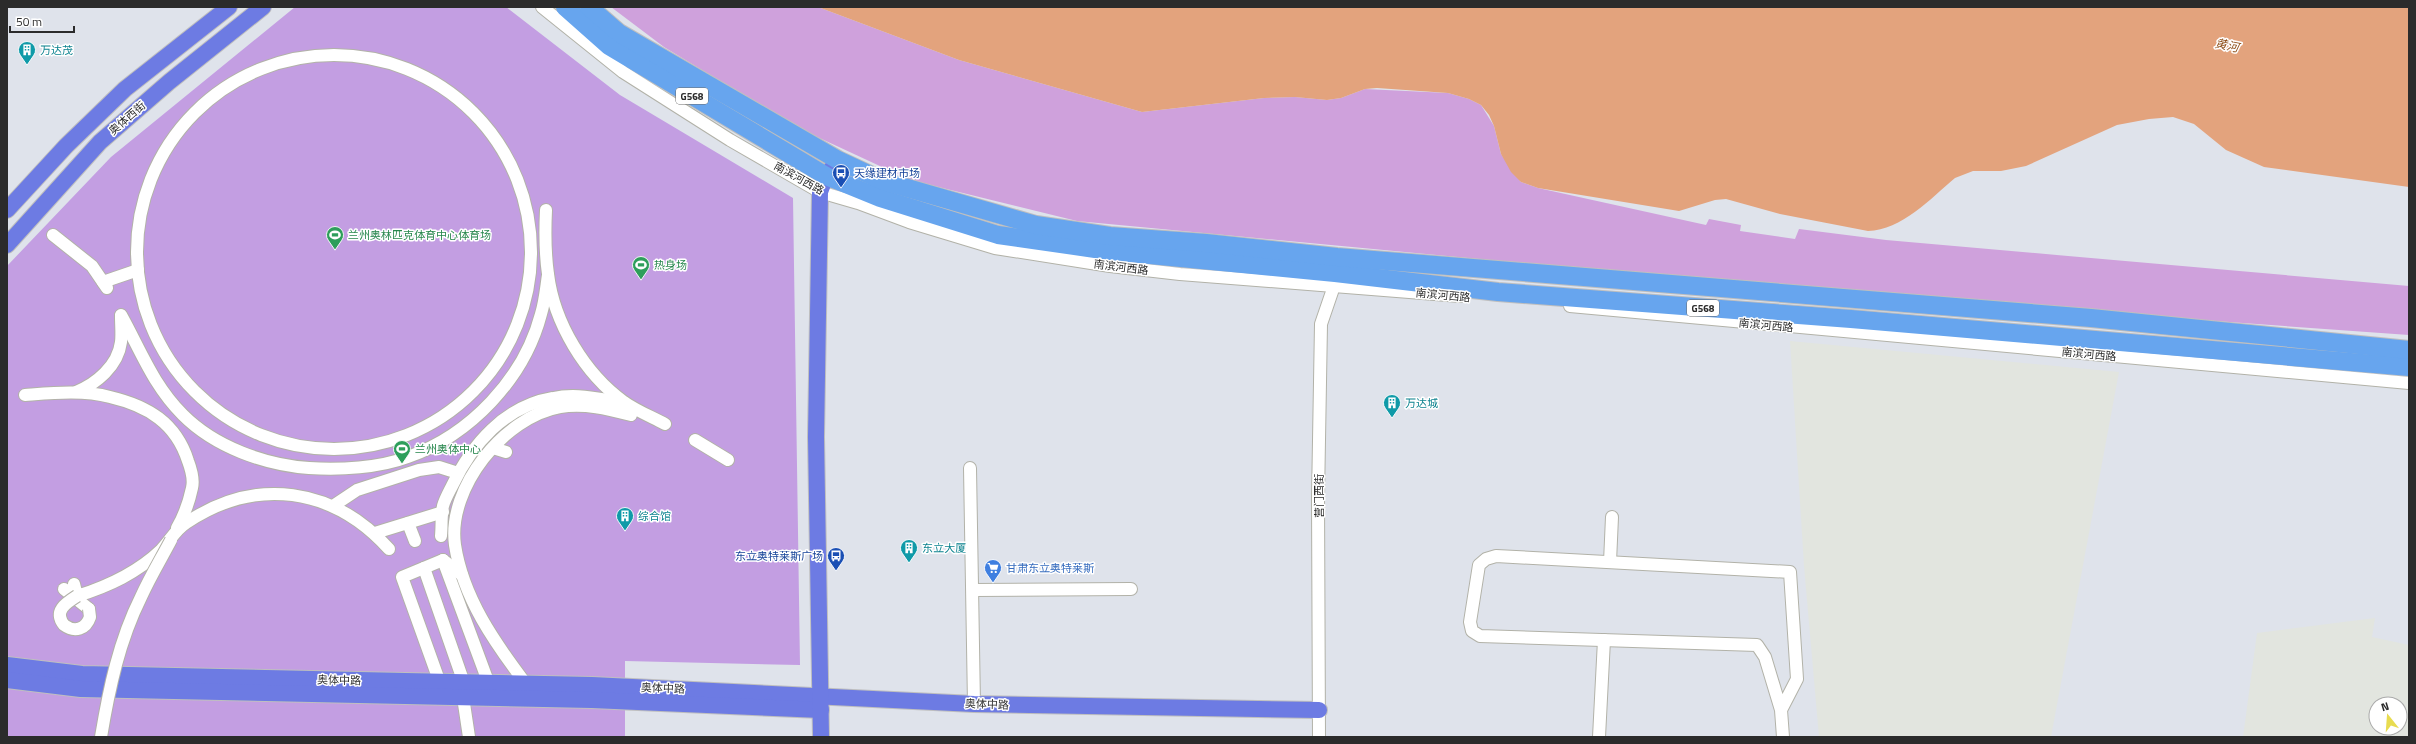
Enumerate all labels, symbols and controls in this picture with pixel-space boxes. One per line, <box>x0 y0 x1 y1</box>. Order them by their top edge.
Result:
scale bar <box>10 8 74 34</box>
text: 50 m <box>16 12 42 31</box>
water label: 黄河 <box>2213 33 2243 57</box>
building icon: 万达茂 <box>17 40 37 65</box>
place label: 万达茂 <box>40 42 73 58</box>
road number: G568 <box>676 88 708 104</box>
street label: 奥体西街 <box>105 98 149 138</box>
street label: 南滨河西路 <box>771 158 827 198</box>
bus stop icon: 天缘建材市场 <box>831 163 851 188</box>
place label: 天缘建材市场 <box>854 165 920 181</box>
sports icon: 兰州奥林匹克体育中心体育场 <box>325 225 345 250</box>
place label: 兰州奥林匹克体育中心体育场 <box>348 227 491 243</box>
sports icon: 热身场 <box>631 255 651 280</box>
street label: 南滨河西路 <box>1093 256 1149 278</box>
place label: 热身场 <box>654 257 687 273</box>
street label: 南滨河西路 <box>1415 285 1471 305</box>
road number: G568 <box>1687 300 1719 316</box>
street label: 南滨河西路 <box>1738 315 1794 335</box>
street label: 南滨河西路 <box>2061 344 2117 364</box>
building icon: 万达城 <box>1382 393 1402 418</box>
place label: 万达城 <box>1405 395 1438 411</box>
sports icon: 兰州奥体中心 <box>392 439 412 464</box>
place label: 兰州奥体中心 <box>415 441 481 457</box>
street label: 营门西街 <box>1311 474 1327 518</box>
building icon: 综合馆 <box>615 506 635 531</box>
place label: 综合馆 <box>638 508 671 524</box>
building icon: 东立大厦 <box>899 538 919 563</box>
place label: 东立大厦 <box>922 540 966 556</box>
bus stop icon: 东立奥特莱斯广场 <box>826 546 846 571</box>
place label: 东立奥特莱斯广场 <box>735 548 823 564</box>
supermarket icon: 甘肃东立奥特莱斯 <box>983 558 1003 583</box>
place label: 甘肃东立奥特莱斯 <box>1006 560 1094 576</box>
street label: 奥体中路 <box>317 672 361 688</box>
street label: 奥体中路 <box>641 679 685 697</box>
street label: 奥体中路 <box>965 695 1009 713</box>
north arrow <box>2368 696 2408 736</box>
text: N <box>2379 698 2391 715</box>

